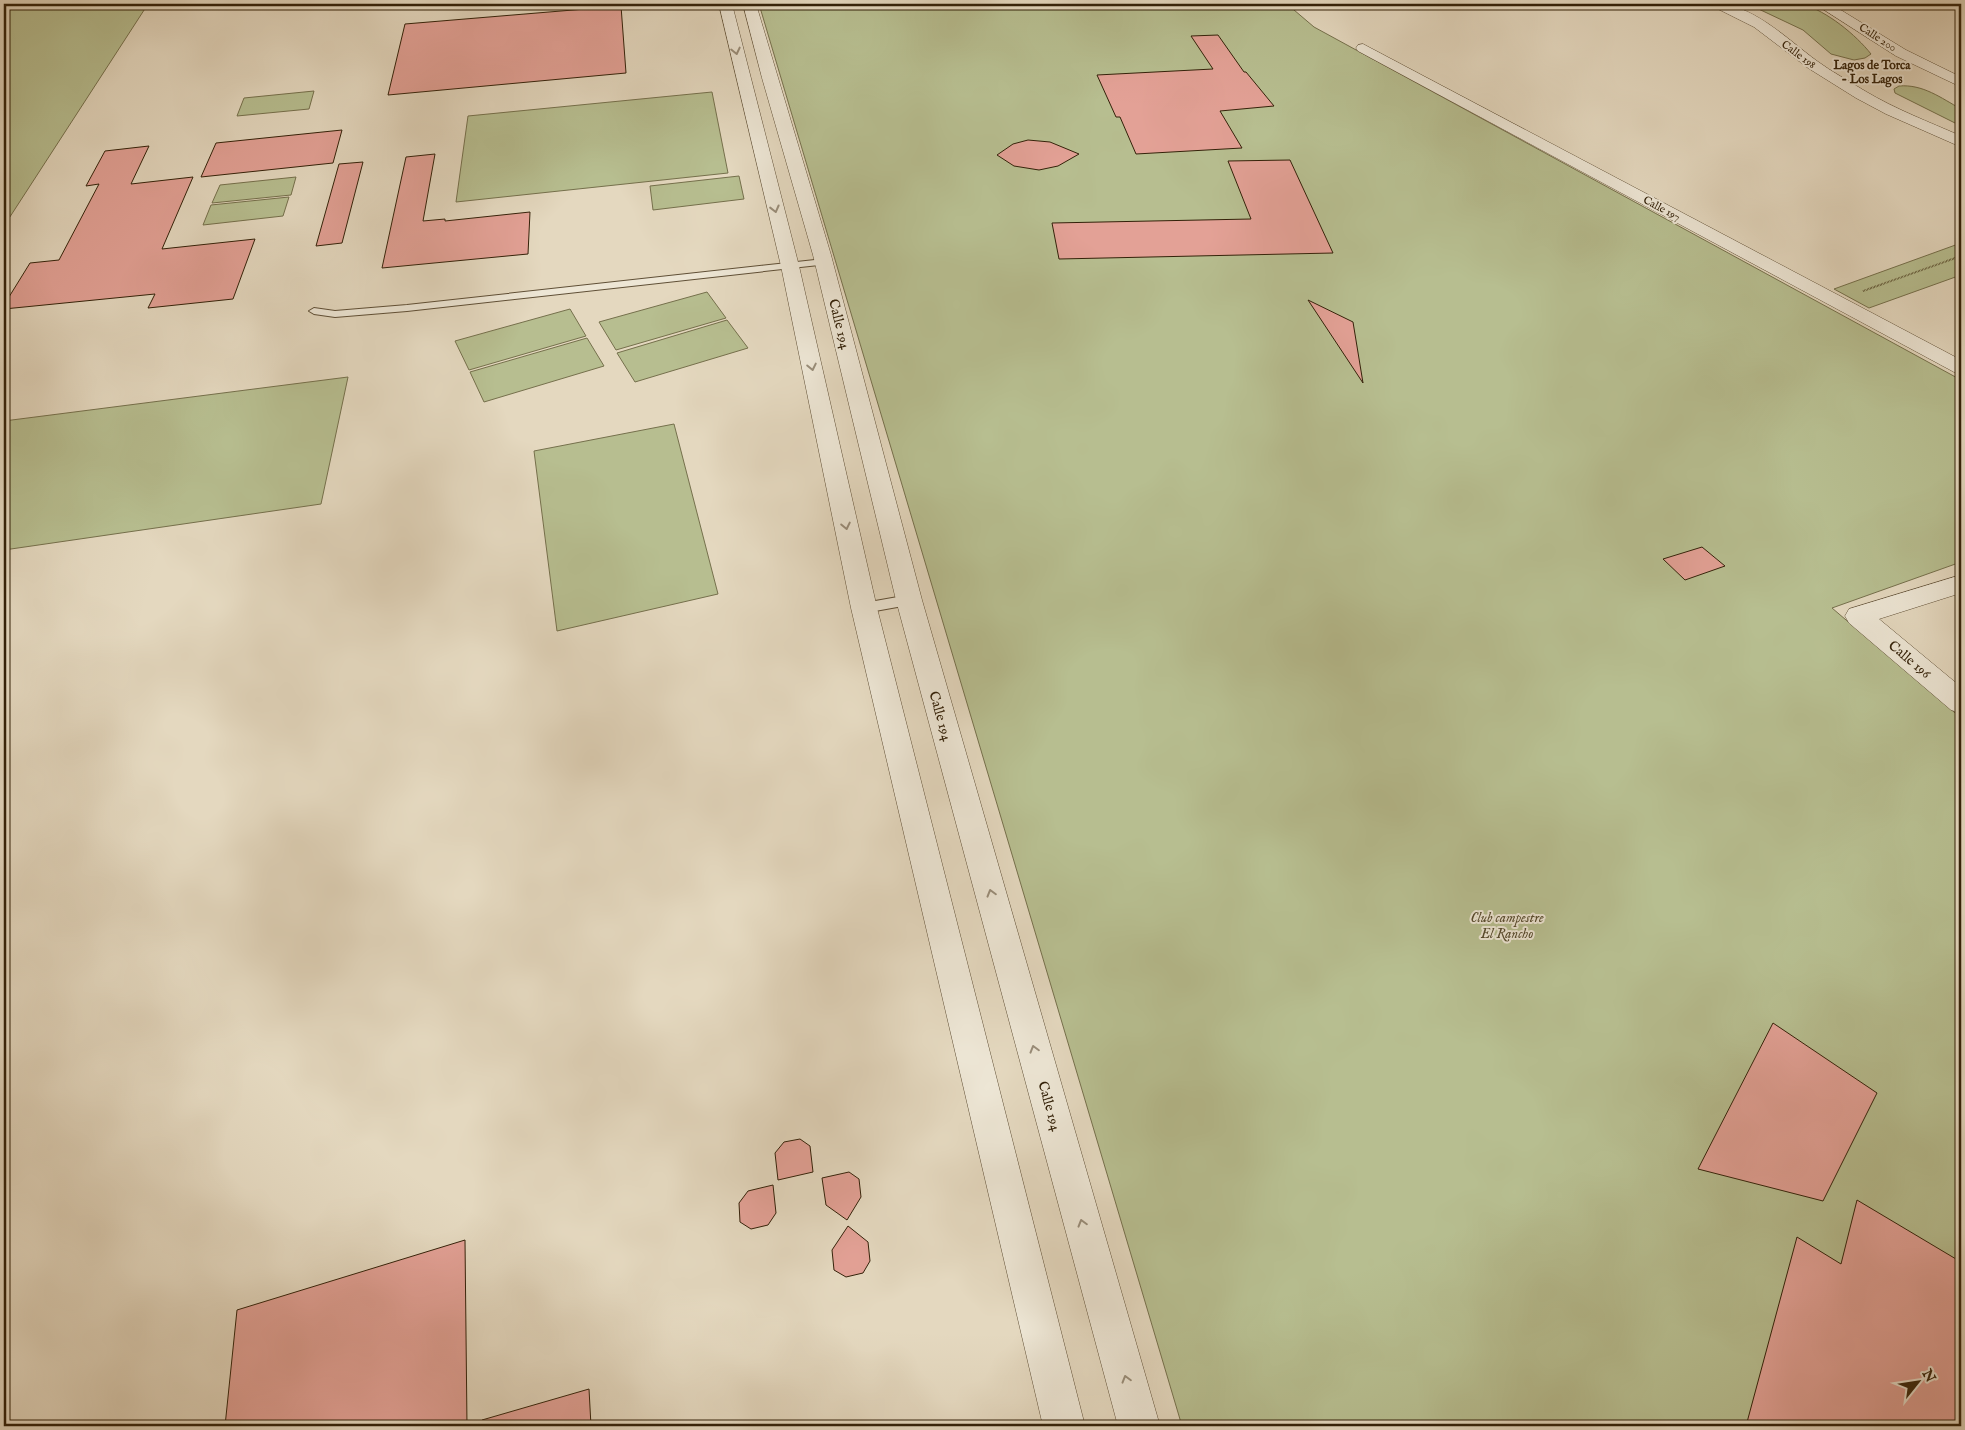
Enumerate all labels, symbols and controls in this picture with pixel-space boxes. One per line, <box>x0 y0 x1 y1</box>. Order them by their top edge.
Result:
street label: Calle 200 <box>1856 21 1899 55</box>
street label: Calle 198 <box>1778 38 1818 72</box>
one-way arrow <box>730 47 741 56</box>
district label: Lagos de Torca - Los Lagos <box>1833 58 1911 88</box>
street label: Calle 197 <box>1641 193 1683 224</box>
one-way arrow <box>769 204 780 213</box>
street label: Calle 194 <box>824 297 854 351</box>
one-way arrow <box>806 363 817 372</box>
one-way arrow <box>841 521 851 530</box>
street label: Calle 196 <box>1884 637 1935 684</box>
street label: Calle 194 <box>924 689 956 744</box>
one-way arrow <box>986 889 996 897</box>
park label: Club campestre El Rancho <box>1470 909 1544 943</box>
one-way arrow <box>1030 1046 1040 1054</box>
street label: Calle 194 <box>1033 1079 1065 1134</box>
one-way arrow <box>1078 1219 1088 1227</box>
north arrow <box>1892 1358 1942 1408</box>
text: N <box>1917 1365 1939 1386</box>
one-way arrow <box>1121 1375 1132 1384</box>

